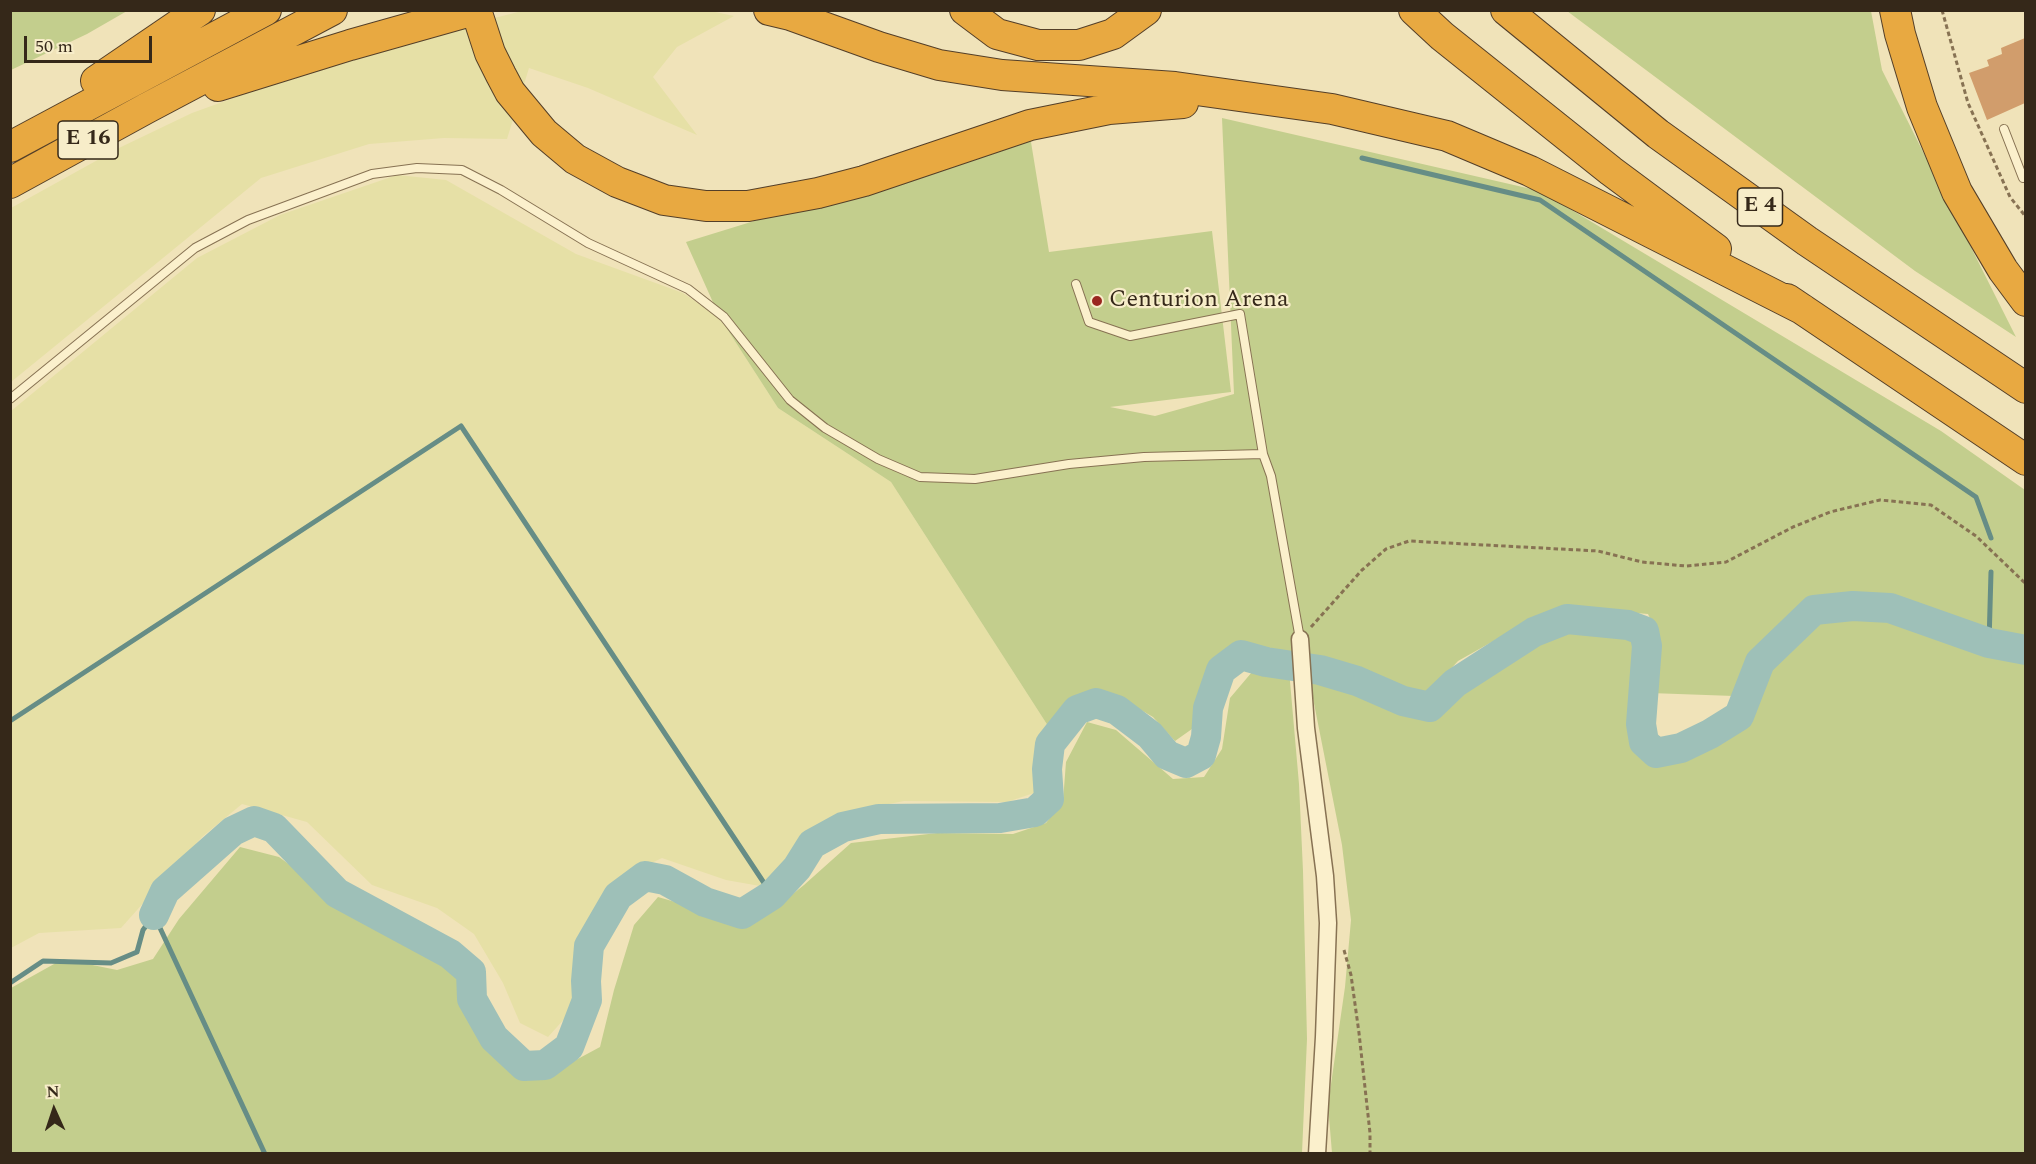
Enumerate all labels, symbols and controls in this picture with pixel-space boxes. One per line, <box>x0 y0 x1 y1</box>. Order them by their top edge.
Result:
scale bar <box>27 24 154 62</box>
text: 50 m <box>35 33 73 60</box>
road number: E 16 <box>58 121 118 159</box>
road number: E 4 <box>1738 188 1782 226</box>
place label: Centurion Arena <box>1109 287 1289 315</box>
marker: Centurion Arena <box>1090 294 1104 308</box>
north arrow <box>24 1080 84 1140</box>
text: N <box>46 1080 60 1104</box>

